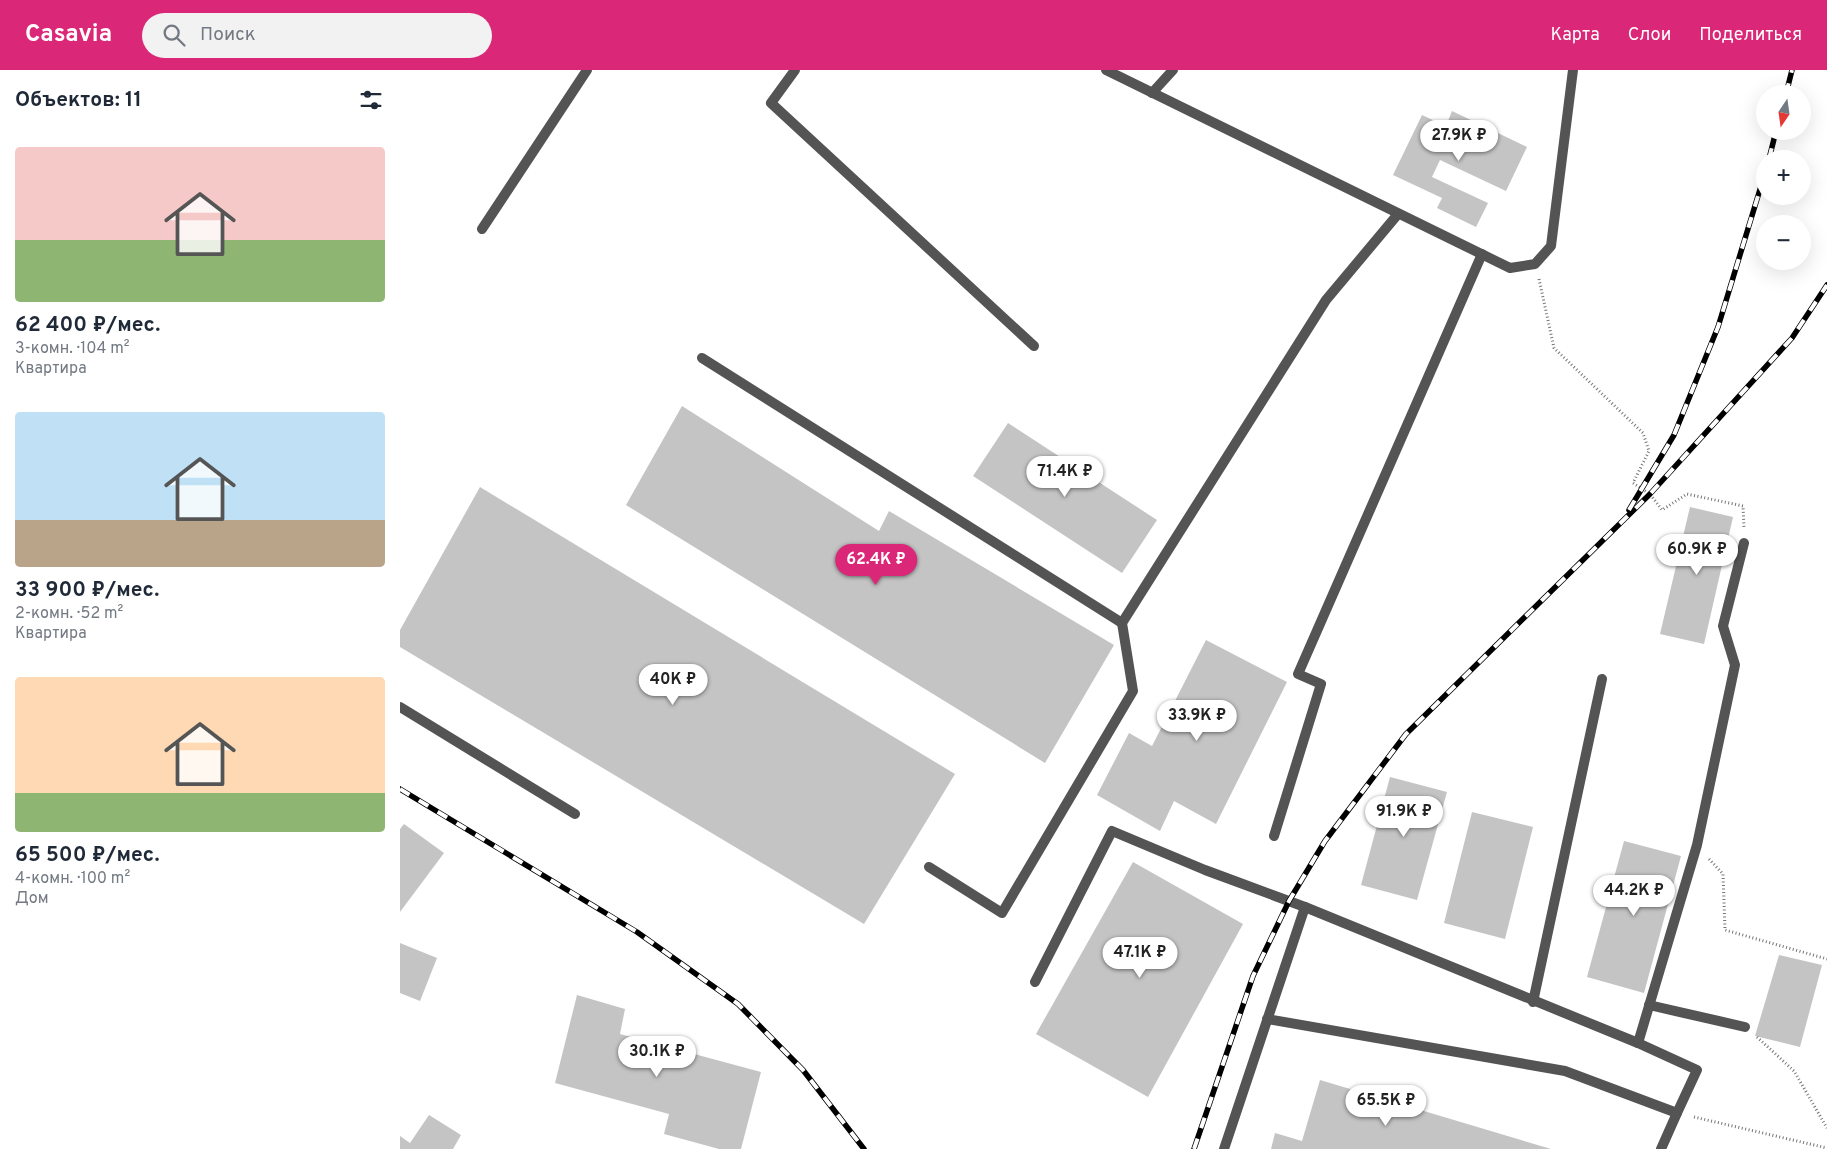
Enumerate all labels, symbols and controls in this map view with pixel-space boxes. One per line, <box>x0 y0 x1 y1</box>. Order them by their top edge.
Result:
search box <box>142 13 492 58</box>
text: Casavia <box>25 20 112 50</box>
icon: search <box>160 21 188 49</box>
text: Поиск <box>200 23 256 47</box>
text: Карта <box>1550 24 1600 47</box>
text: Слои <box>1628 24 1671 47</box>
text: Поделиться <box>1699 24 1802 47</box>
north arrow <box>1756 85 1811 140</box>
map controls <box>1756 85 1811 270</box>
icon: filters <box>357 86 385 114</box>
text: Объектов: 11 <box>15 87 142 114</box>
pin: 27.9K ₽ <box>1413 119 1505 162</box>
text: 27.9K ₽ <box>1431 126 1487 146</box>
button: + <box>1756 150 1811 205</box>
icon: home <box>155 179 245 269</box>
button: − <box>1756 215 1811 270</box>
text: 62 400 ₽/мес. <box>15 312 160 339</box>
text: 3-комн. · 104 m² <box>15 339 130 359</box>
text: Квартира <box>15 359 87 379</box>
icon: home <box>155 444 245 534</box>
pin: 71.4K ₽ <box>1019 456 1111 498</box>
text: 71.4K ₽ <box>1037 462 1093 482</box>
pin: 60.9K ₽ <box>1651 534 1743 576</box>
text: 60.9K ₽ <box>1667 540 1727 560</box>
pin: 62.4K ₽ <box>830 544 922 586</box>
text: 62.4K ₽ <box>846 550 906 570</box>
text: 33 900 ₽/мес. <box>15 577 159 604</box>
text: 2-комн. · 52 m² <box>15 604 123 624</box>
text: Квартира <box>15 624 87 644</box>
pin: 40K ₽ <box>638 664 708 706</box>
text: 40K ₽ <box>650 670 696 690</box>
pin: 33.9K ₽ <box>1151 700 1243 742</box>
text: 33.9K ₽ <box>1168 706 1226 726</box>
icon: home <box>155 709 245 799</box>
pin: 91.9K ₽ <box>1358 796 1450 838</box>
text: 91.9K ₽ <box>1376 802 1432 822</box>
text: 65 500 ₽/мес. <box>15 842 160 869</box>
text: 4-комн. · 100 m² <box>15 869 130 889</box>
pin: 44.2K ₽ <box>1588 874 1680 917</box>
text: 44.2K ₽ <box>1604 881 1664 901</box>
text: Дом <box>15 889 49 909</box>
pin: 47.1K ₽ <box>1094 936 1186 979</box>
text: 47.1K ₽ <box>1114 943 1166 963</box>
pin: 30.1K ₽ <box>611 1036 703 1078</box>
text: 30.1K ₽ <box>629 1042 685 1062</box>
pin: 65.5K ₽ <box>1340 1084 1432 1127</box>
text: 65.5K ₽ <box>1356 1091 1416 1111</box>

